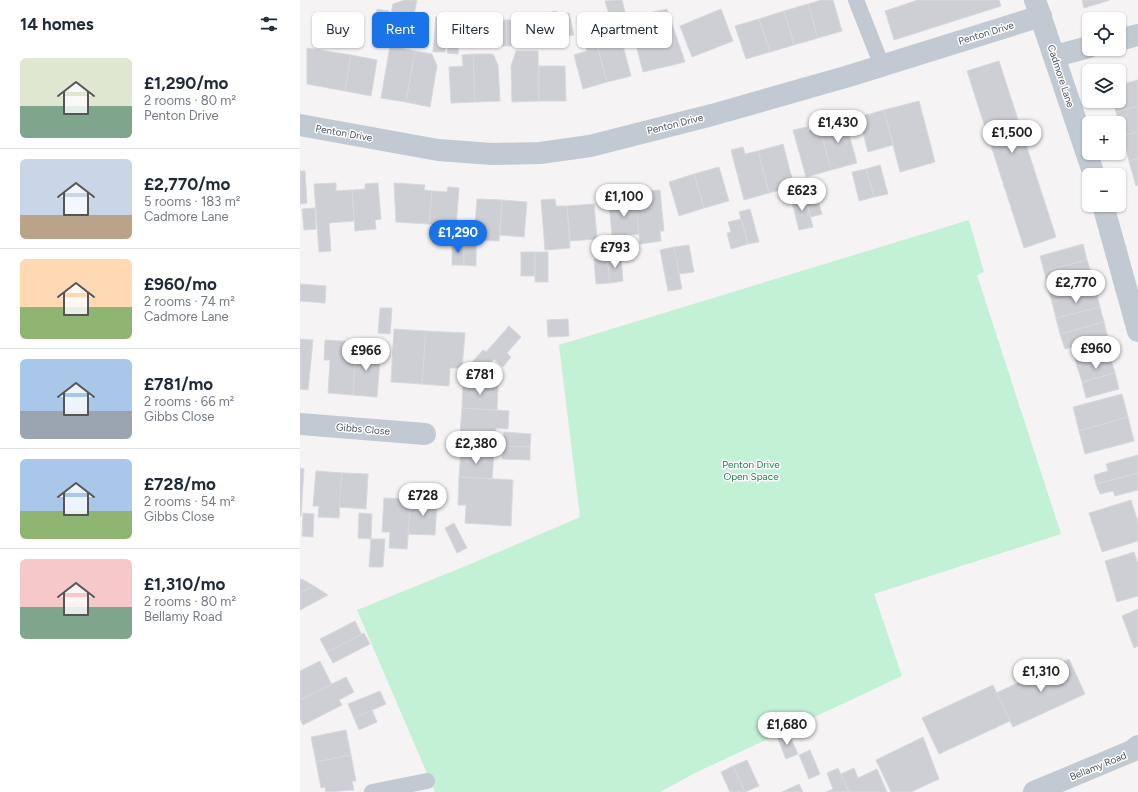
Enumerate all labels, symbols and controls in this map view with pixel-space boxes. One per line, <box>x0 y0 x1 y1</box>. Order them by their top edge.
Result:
chip: Buy <box>312 12 364 48</box>
chip: Rent <box>372 12 429 48</box>
chip: Filters <box>437 12 503 48</box>
chip: New <box>511 12 569 48</box>
chip: Apartment <box>577 12 672 48</box>
map controls <box>1082 12 1126 212</box>
button: locate <box>1082 12 1126 56</box>
icon: filters <box>258 13 280 35</box>
text: 14 homes <box>20 14 94 34</box>
street label: Penton Drive <box>957 18 1016 48</box>
street label: Cadmore Lane <box>1045 43 1077 109</box>
button: layers <box>1082 64 1126 108</box>
text: £1,290/mo <box>144 73 228 93</box>
icon: home <box>52 74 100 122</box>
text: 2 rooms · 80 m² <box>144 93 236 108</box>
text: Penton Drive <box>144 108 219 123</box>
pin: £1,430 <box>805 110 871 144</box>
street label: Penton Drive <box>646 111 705 137</box>
text: £1,430 <box>818 115 858 130</box>
button: + <box>1082 116 1126 160</box>
pin: £1,500 <box>979 120 1045 154</box>
street label: Penton Drive <box>315 122 374 144</box>
text: £1,500 <box>992 125 1032 140</box>
button: − <box>1082 168 1126 212</box>
text: £2,770/mo <box>144 174 230 194</box>
icon: home <box>52 175 100 223</box>
pin: £623 <box>778 178 826 212</box>
text: £623 <box>787 183 817 198</box>
pin: £1,100 <box>591 184 657 218</box>
text: £1,100 <box>605 189 643 204</box>
text: 5 rooms · 183 m² <box>144 194 240 209</box>
text: Cadmore Lane <box>144 209 229 224</box>
pin: £1,290 <box>425 220 491 254</box>
text: £1,290 <box>438 225 478 240</box>
pin: £793 <box>591 235 639 269</box>
text: £793 <box>600 240 630 255</box>
pin: £2,770 <box>1043 270 1109 304</box>
text: £960/mo <box>144 274 217 294</box>
icon: home <box>52 275 100 323</box>
text: £2,770 <box>1055 275 1097 290</box>
text: 2 rooms · 74 m² <box>144 294 235 309</box>
text: Cadmore Lane <box>144 309 229 324</box>
pin: £960 <box>1072 336 1120 370</box>
pin: £966 <box>342 338 390 372</box>
text: £960 <box>1080 341 1112 356</box>
text: £966 <box>351 343 381 358</box>
pin: £781 <box>456 362 504 396</box>
text: £781 <box>466 367 494 382</box>
text: £781/mo <box>144 374 213 394</box>
icon: home <box>52 375 100 423</box>
text: 2 rooms · 66 m² <box>144 394 234 409</box>
text: Gibbs Close <box>144 409 214 424</box>
street label: Gibbs Close <box>335 420 391 438</box>
pin: £2,380 <box>443 431 509 465</box>
text: £2,380 <box>455 436 497 451</box>
park label: Penton Drive Open Space <box>722 458 780 483</box>
text: £728/mo <box>144 474 216 494</box>
icon: home <box>52 475 100 523</box>
pin: £728 <box>399 483 447 517</box>
text: £728 <box>408 488 438 503</box>
text: 2 rooms · 54 m² <box>144 494 235 509</box>
text: Gibbs Close <box>144 509 214 524</box>
text: £1,310/mo <box>144 574 225 594</box>
icon: home <box>52 575 100 623</box>
text: 2 rooms · 80 m² <box>144 594 236 609</box>
text: Bellamy Road <box>144 609 222 624</box>
pin: £1,310 <box>1008 659 1074 693</box>
text: £1,310 <box>1022 664 1060 679</box>
pin: £1,680 <box>754 712 820 746</box>
text: £1,680 <box>767 717 807 732</box>
street label: Bellamy Road <box>1068 749 1128 783</box>

